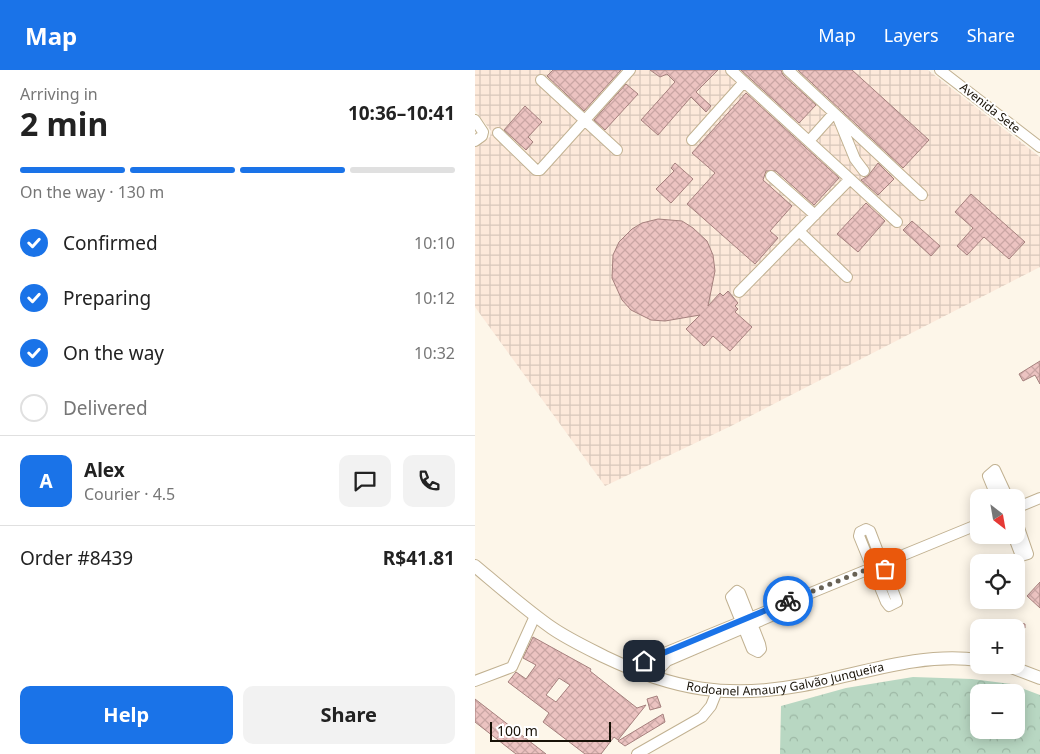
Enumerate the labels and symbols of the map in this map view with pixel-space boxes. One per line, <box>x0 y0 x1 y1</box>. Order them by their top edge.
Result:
street label: Avenida Sete <box>956 79 1024 137</box>
north arrow <box>970 489 1025 544</box>
pin <box>864 548 906 590</box>
courier <box>763 576 813 626</box>
pin <box>623 640 665 682</box>
street label: Rodoanel Amaury Galvão Junqueira <box>685 658 885 699</box>
scale bar <box>490 719 611 742</box>

